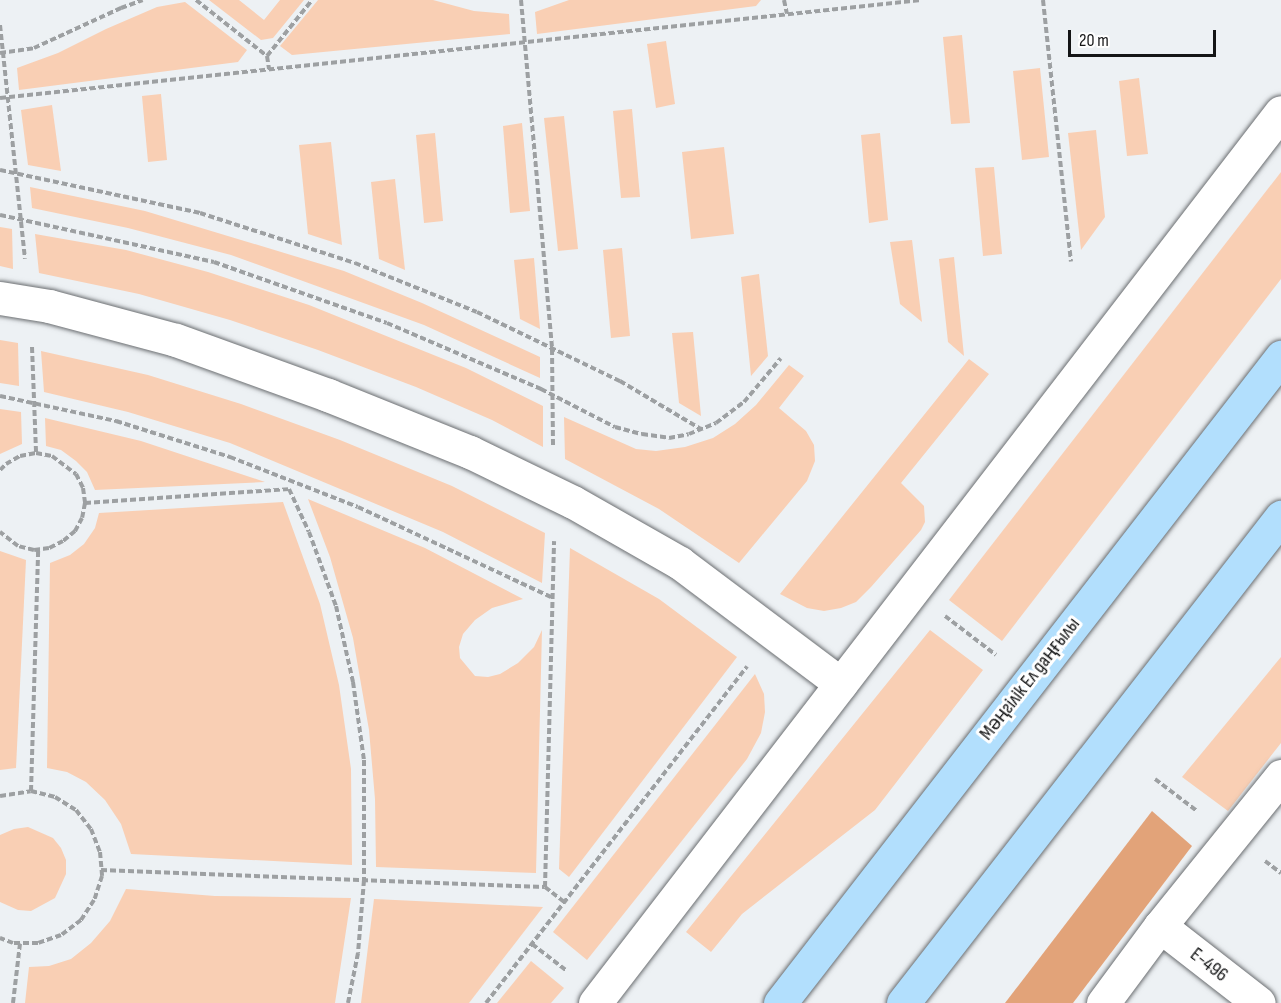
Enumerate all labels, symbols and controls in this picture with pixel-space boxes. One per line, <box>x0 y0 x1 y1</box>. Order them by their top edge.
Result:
scale bar <box>1071 18 1220 56</box>
text: 20 m <box>1079 30 1109 51</box>
street label: Мәңгілік Ел даңғылы <box>975 613 1085 745</box>
street label: E-496 <box>1185 943 1233 987</box>

